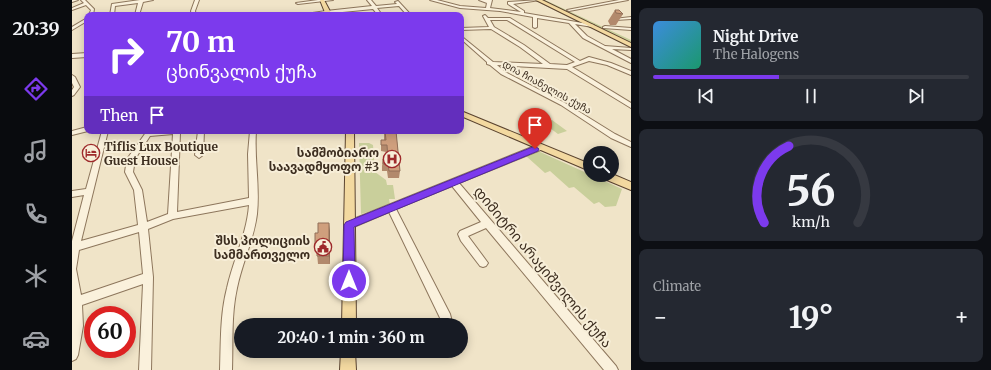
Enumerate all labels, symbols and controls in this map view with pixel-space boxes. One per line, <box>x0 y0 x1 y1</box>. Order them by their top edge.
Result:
text: 20:39 <box>12 17 60 40</box>
text: 70 m <box>166 24 235 60</box>
text: Night Drive <box>713 27 798 46</box>
icon: right <box>100 28 152 80</box>
text: The Halogens <box>713 46 799 63</box>
street label: დია ჩიანელის ქუჩა <box>500 57 594 117</box>
text: ცხინვალის ქუჩა <box>166 60 317 83</box>
icon: directions <box>22 75 50 103</box>
icon: previous <box>695 85 717 107</box>
icon: pause <box>800 85 822 107</box>
icon: next <box>905 85 927 107</box>
icon: arrive <box>146 104 168 126</box>
text: Then <box>100 106 138 125</box>
pin <box>518 108 552 149</box>
icon: arrive <box>524 114 546 136</box>
icon: music <box>22 137 50 165</box>
place label: Tiflis Lux Boutique Guest House <box>104 139 218 168</box>
hotel icon: Tiflis Lux Boutique Guest House <box>81 143 101 163</box>
place label: სამშობიარო საავადმყოფო #3 <box>269 145 379 175</box>
map controls <box>583 146 619 182</box>
button: search <box>583 146 619 182</box>
hospital icon: სამშობიარო საავადმყოფო #3 <box>382 149 402 169</box>
text: 56 <box>786 165 836 217</box>
street label: დიმიტრი არაყიშვილის ქუჩა <box>470 183 616 351</box>
icon: phone <box>22 200 50 228</box>
text: km/h <box>792 213 830 231</box>
place label: შსს პოლიციის სამმართველო <box>214 233 310 263</box>
public building icon: შსს პოლიციის სამმართველო <box>313 237 333 257</box>
position arrow <box>328 260 370 302</box>
icon: climate <box>22 262 50 290</box>
text: Climate <box>653 278 701 295</box>
text: 19° <box>789 298 834 336</box>
text: − <box>653 303 668 331</box>
text: + <box>954 303 969 331</box>
speed limit sign: 60 <box>84 306 136 358</box>
icon: car <box>22 325 50 353</box>
text: 20:40 · 1 min · 360 m <box>277 328 425 347</box>

